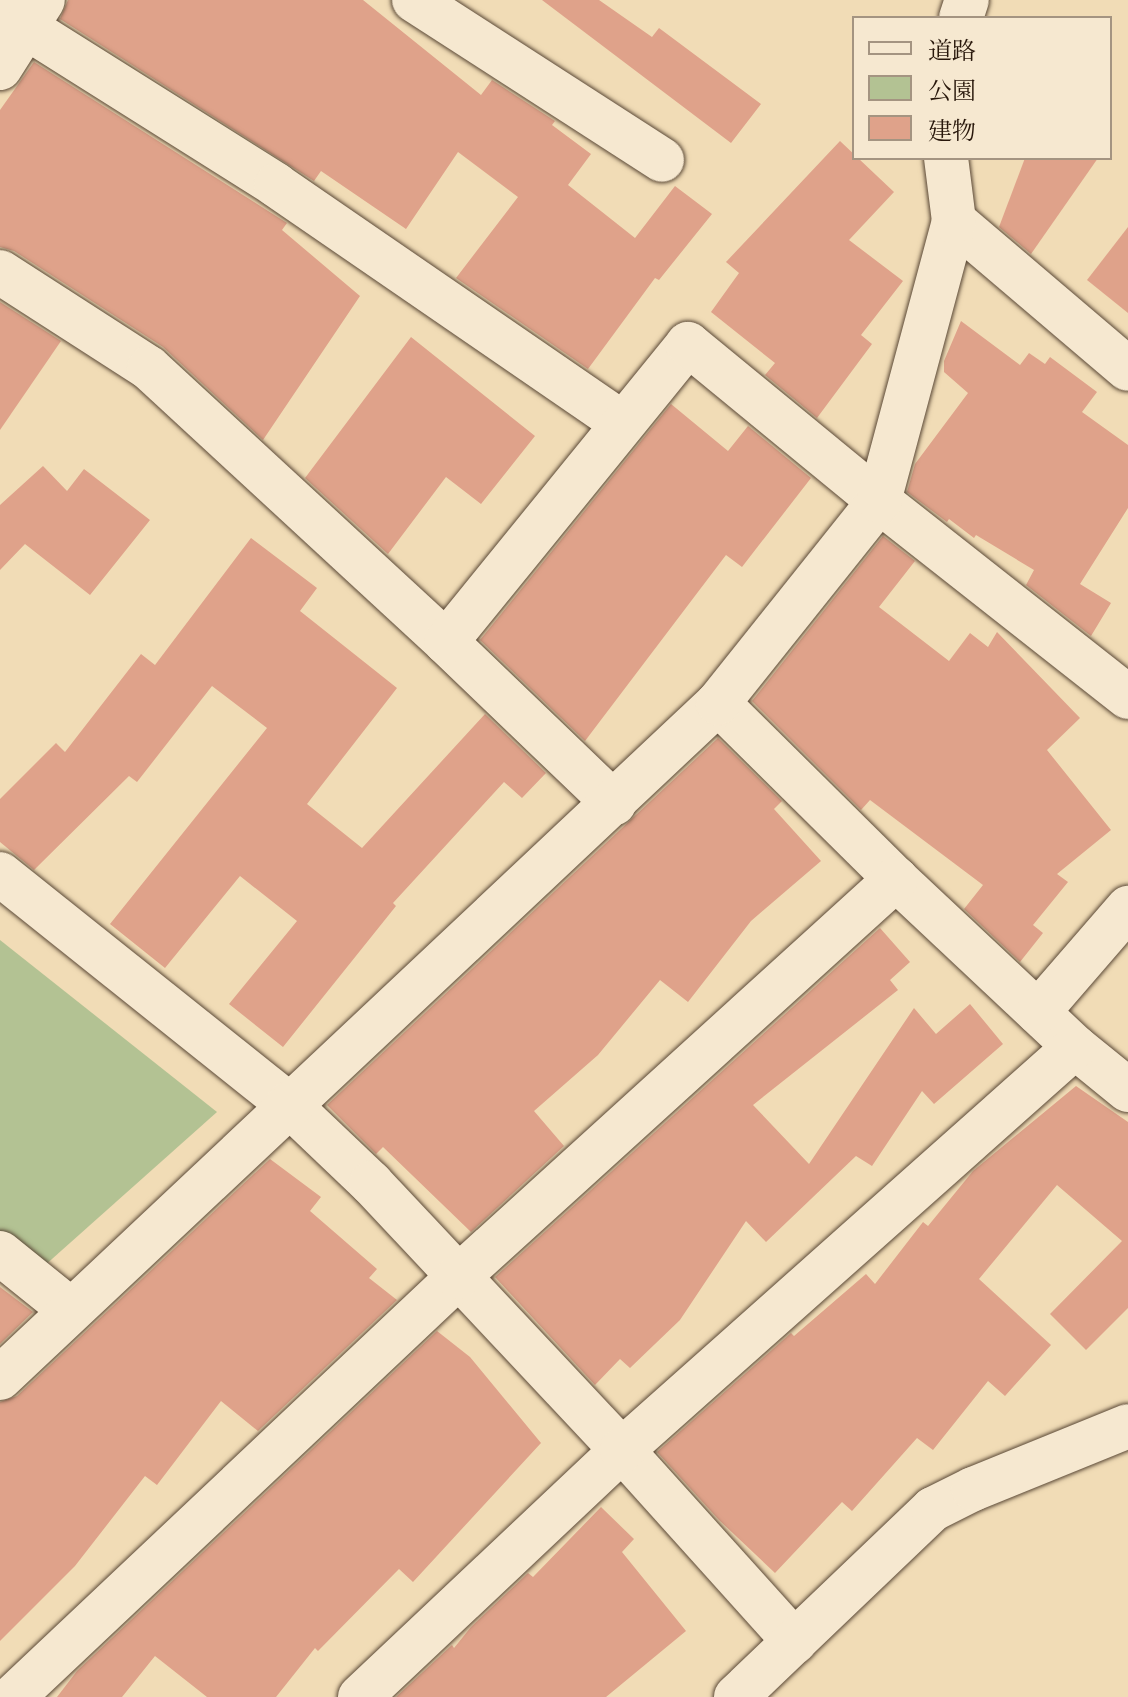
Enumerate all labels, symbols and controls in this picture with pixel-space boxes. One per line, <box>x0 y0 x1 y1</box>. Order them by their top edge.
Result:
legend <box>852 16 1112 160</box>
text: 道路 <box>928 36 976 66</box>
text: 公園 <box>928 76 976 106</box>
text: 建物 <box>928 116 976 146</box>

